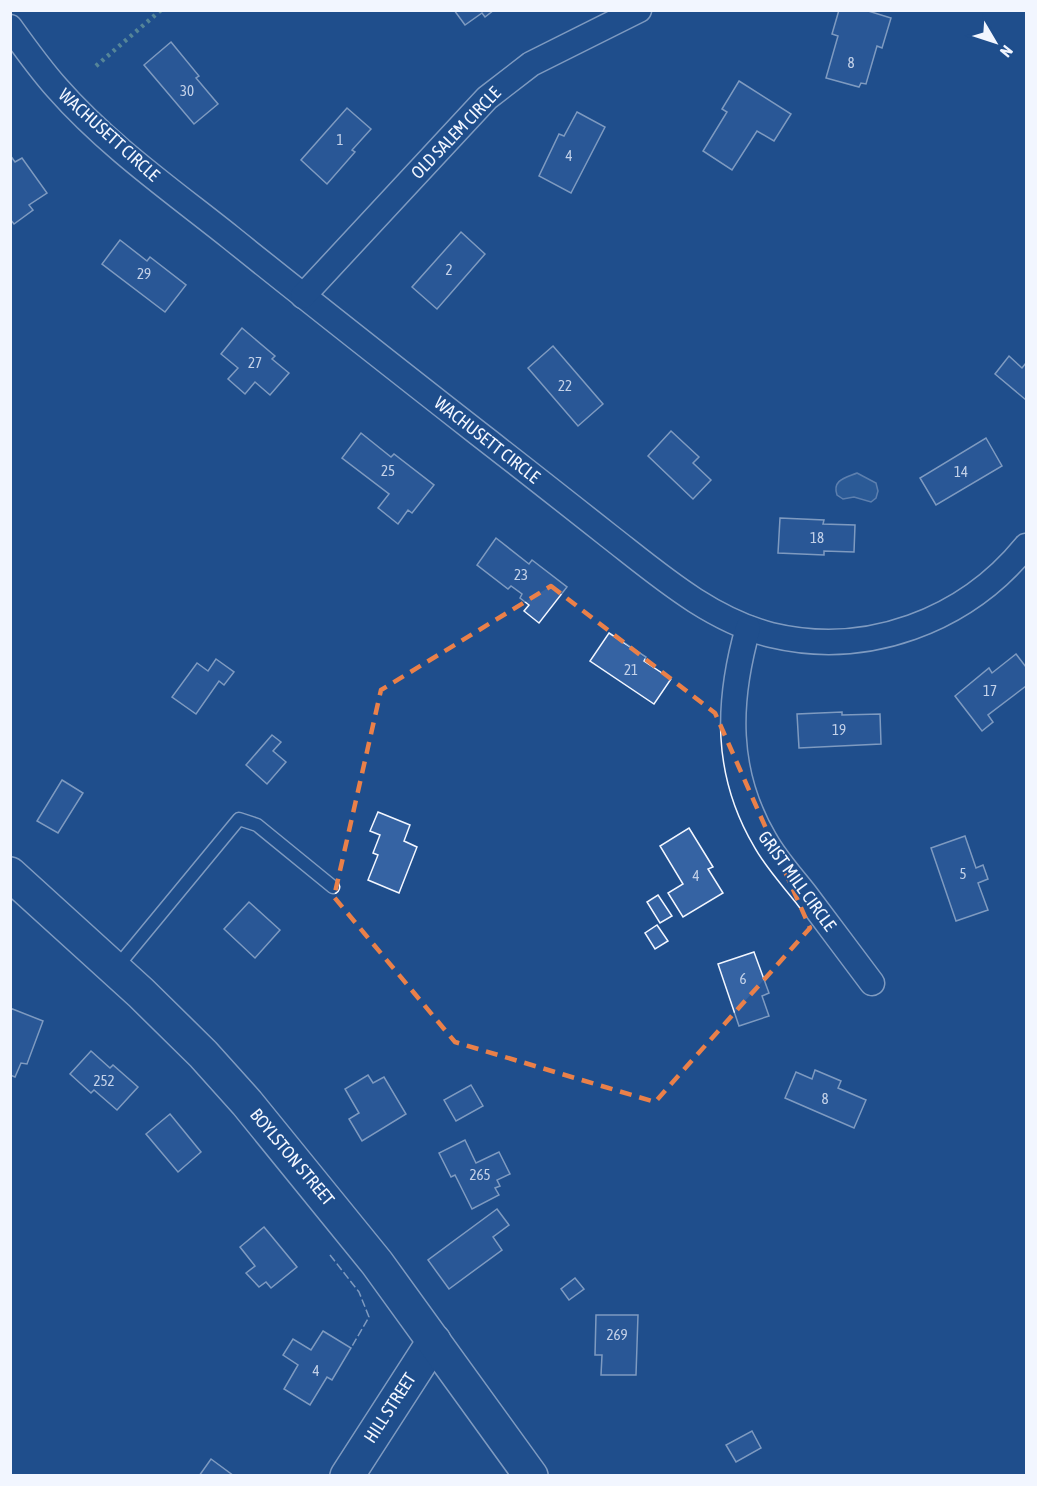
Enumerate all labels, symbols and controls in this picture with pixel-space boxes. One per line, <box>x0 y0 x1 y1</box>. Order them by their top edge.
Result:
north arrow <box>965 12 1025 72</box>
text: N <box>997 42 1017 61</box>
house number: 8 <box>847 54 855 71</box>
house number: 30 <box>180 82 194 99</box>
street label: OLD SALEM CIRCLE <box>406 82 505 183</box>
street label: WACHUSETT CIRCLE <box>55 84 164 186</box>
house number: 1 <box>336 131 344 148</box>
house number: 4 <box>565 147 573 164</box>
house number: 2 <box>445 261 453 278</box>
house number: 29 <box>137 265 151 282</box>
house number: 27 <box>248 354 262 371</box>
house number: 22 <box>558 377 572 394</box>
street label: WACHUSETT CIRCLE <box>430 392 545 488</box>
house number: 25 <box>381 462 395 479</box>
house number: 14 <box>954 463 968 480</box>
house number: 18 <box>810 529 824 546</box>
house number: 23 <box>514 566 528 583</box>
house number: 21 <box>624 661 638 678</box>
house number: 17 <box>983 682 997 699</box>
house number: 19 <box>832 721 846 738</box>
street label: GRIST MILL CIRCLE <box>754 827 841 935</box>
house number: 5 <box>959 865 967 882</box>
house number: 4 <box>692 867 700 884</box>
house number: 6 <box>739 970 747 987</box>
house number: 252 <box>93 1072 115 1089</box>
house number: 8 <box>821 1090 829 1107</box>
street label: BOYLSTON STREET <box>246 1104 339 1209</box>
house number: 265 <box>469 1166 491 1183</box>
house number: 269 <box>606 1326 628 1343</box>
house number: 4 <box>312 1362 320 1379</box>
street label: HILL STREET <box>359 1369 420 1447</box>

